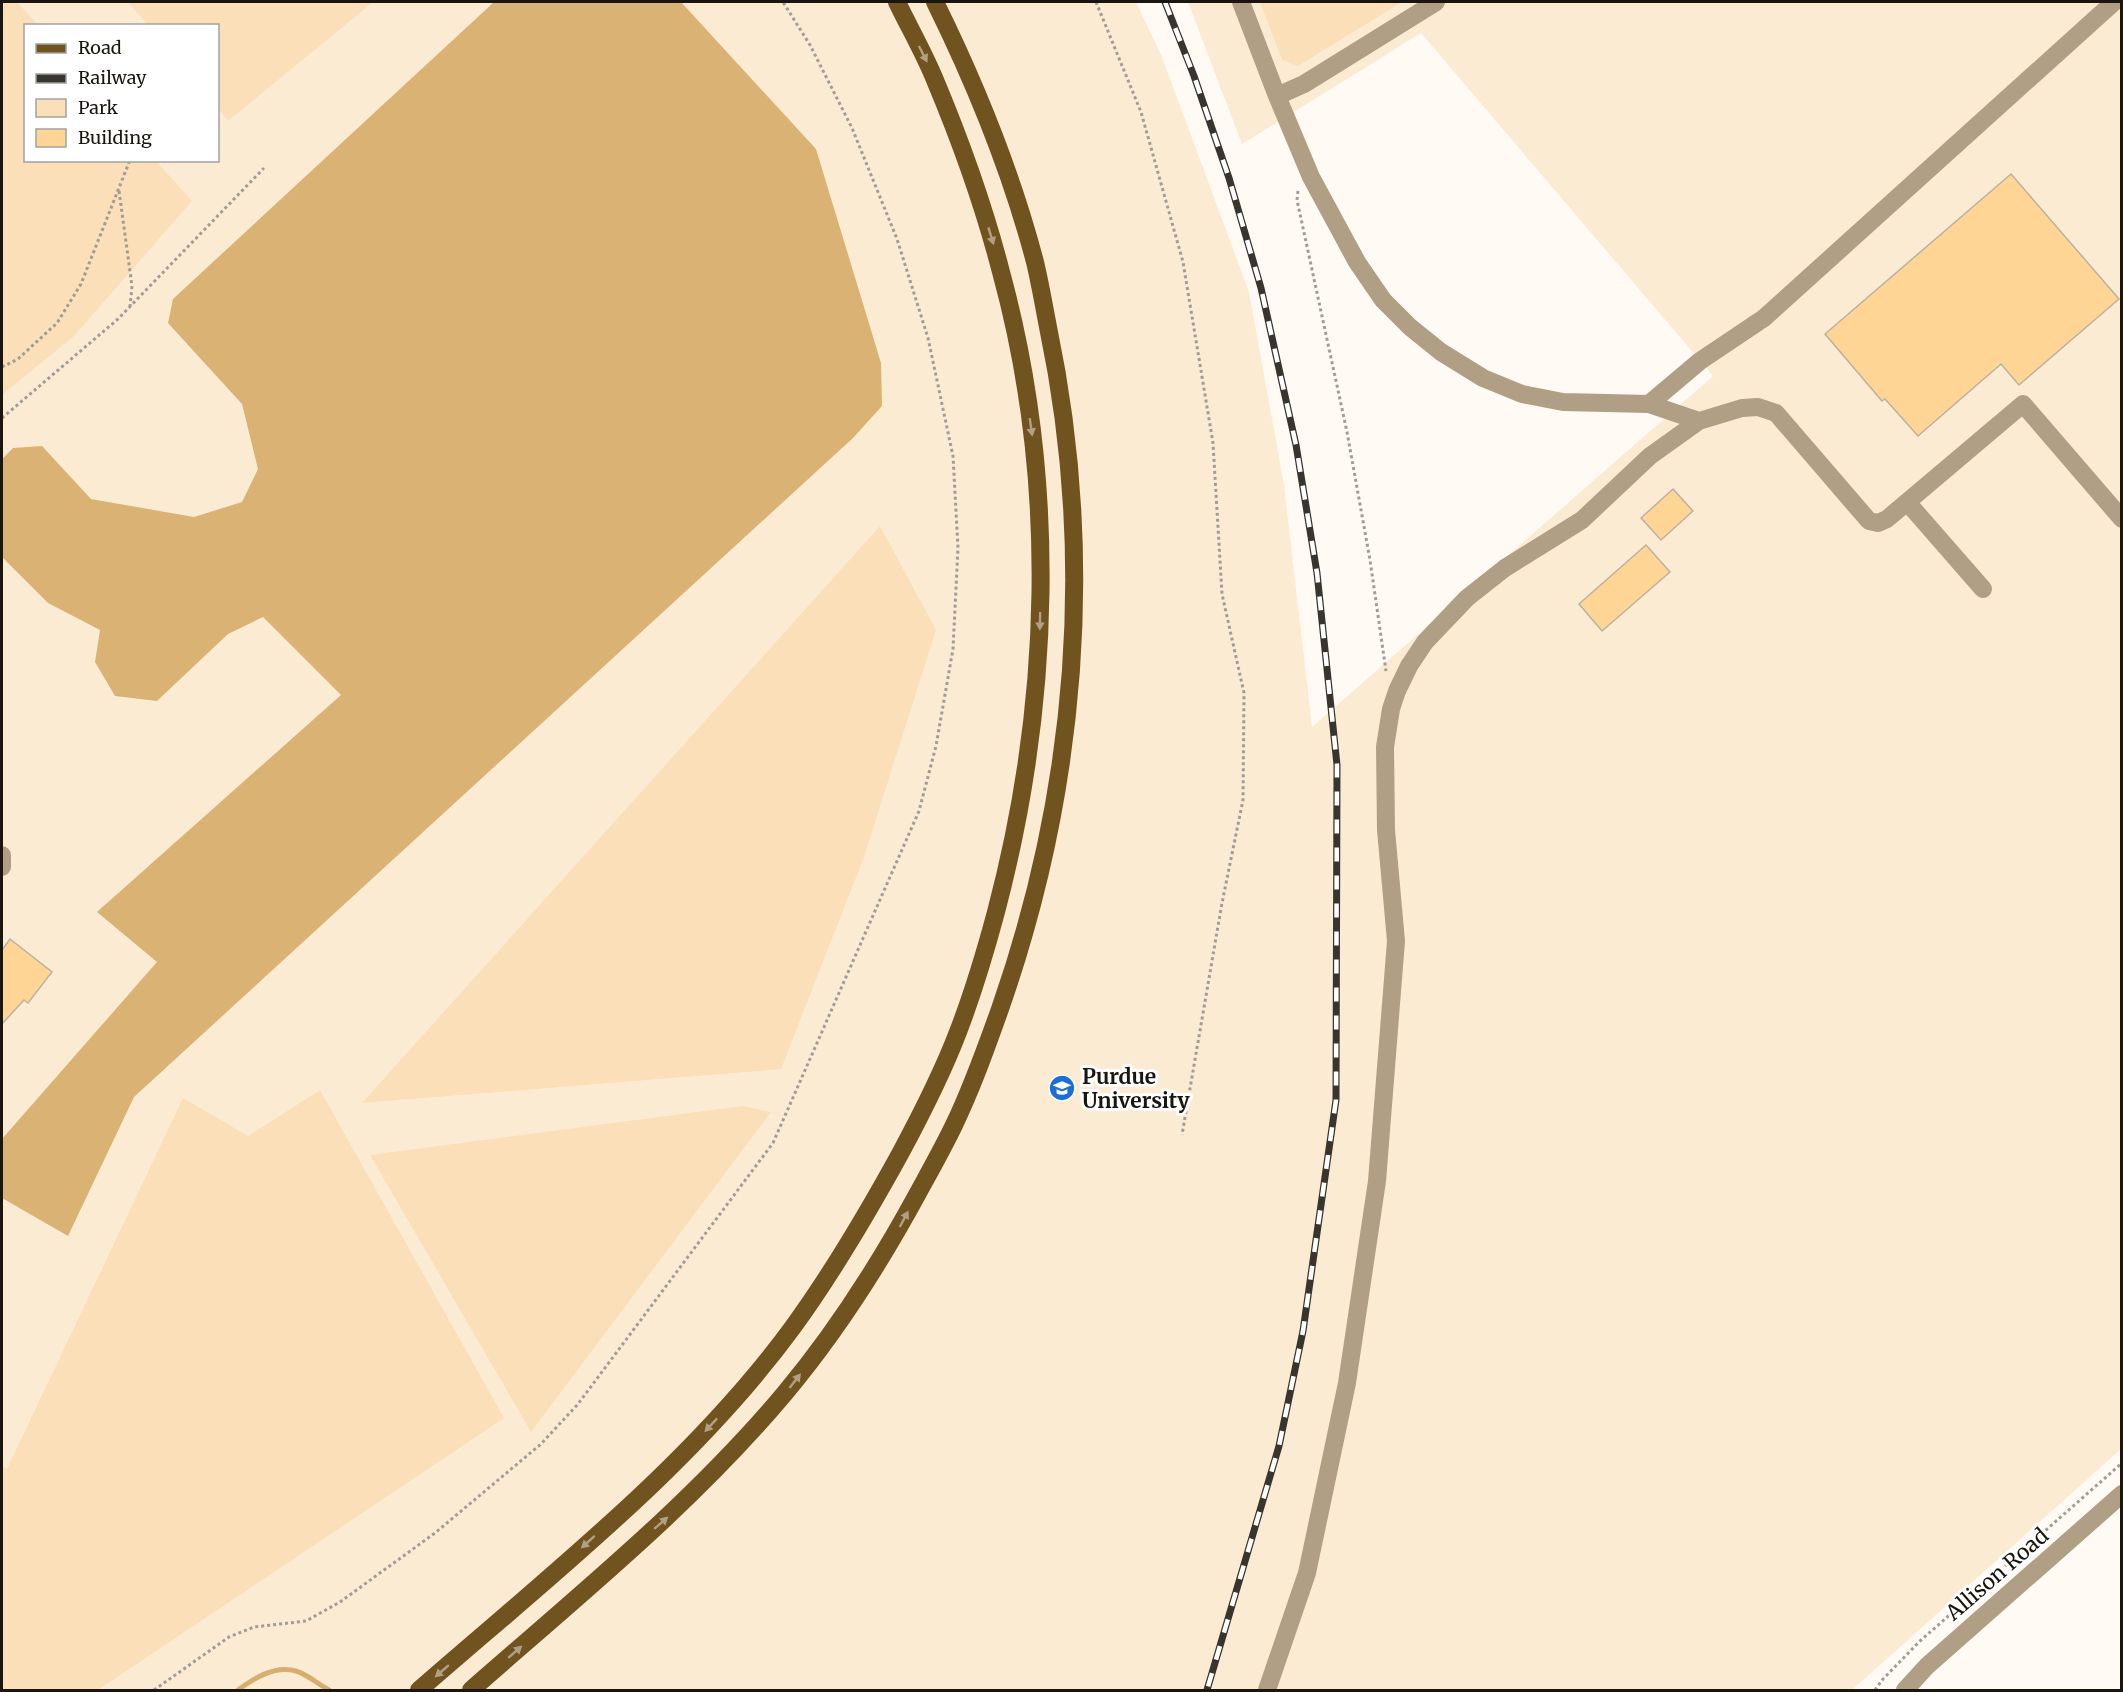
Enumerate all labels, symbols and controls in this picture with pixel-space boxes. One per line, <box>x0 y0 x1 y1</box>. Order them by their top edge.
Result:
legend <box>24 24 219 162</box>
text: Road <box>78 36 122 59</box>
one-way arrow <box>918 45 927 62</box>
text: Railway <box>78 66 147 89</box>
text: Park <box>78 96 119 119</box>
text: Building <box>78 126 152 149</box>
one-way arrow <box>987 227 996 245</box>
one-way arrow <box>1026 417 1035 436</box>
one-way arrow <box>1035 612 1045 631</box>
place label: Purdue University <box>1082 1063 1190 1114</box>
school or university icon: Purdue University <box>1047 1073 1077 1103</box>
one-way arrow <box>899 1211 909 1228</box>
one-way arrow <box>788 1373 801 1389</box>
one-way arrow <box>704 1418 718 1433</box>
one-way arrow <box>653 1517 668 1530</box>
street label: Allison Road <box>1939 1522 2054 1627</box>
one-way arrow <box>581 1535 596 1548</box>
one-way arrow <box>507 1646 522 1659</box>
one-way arrow <box>434 1664 449 1678</box>

